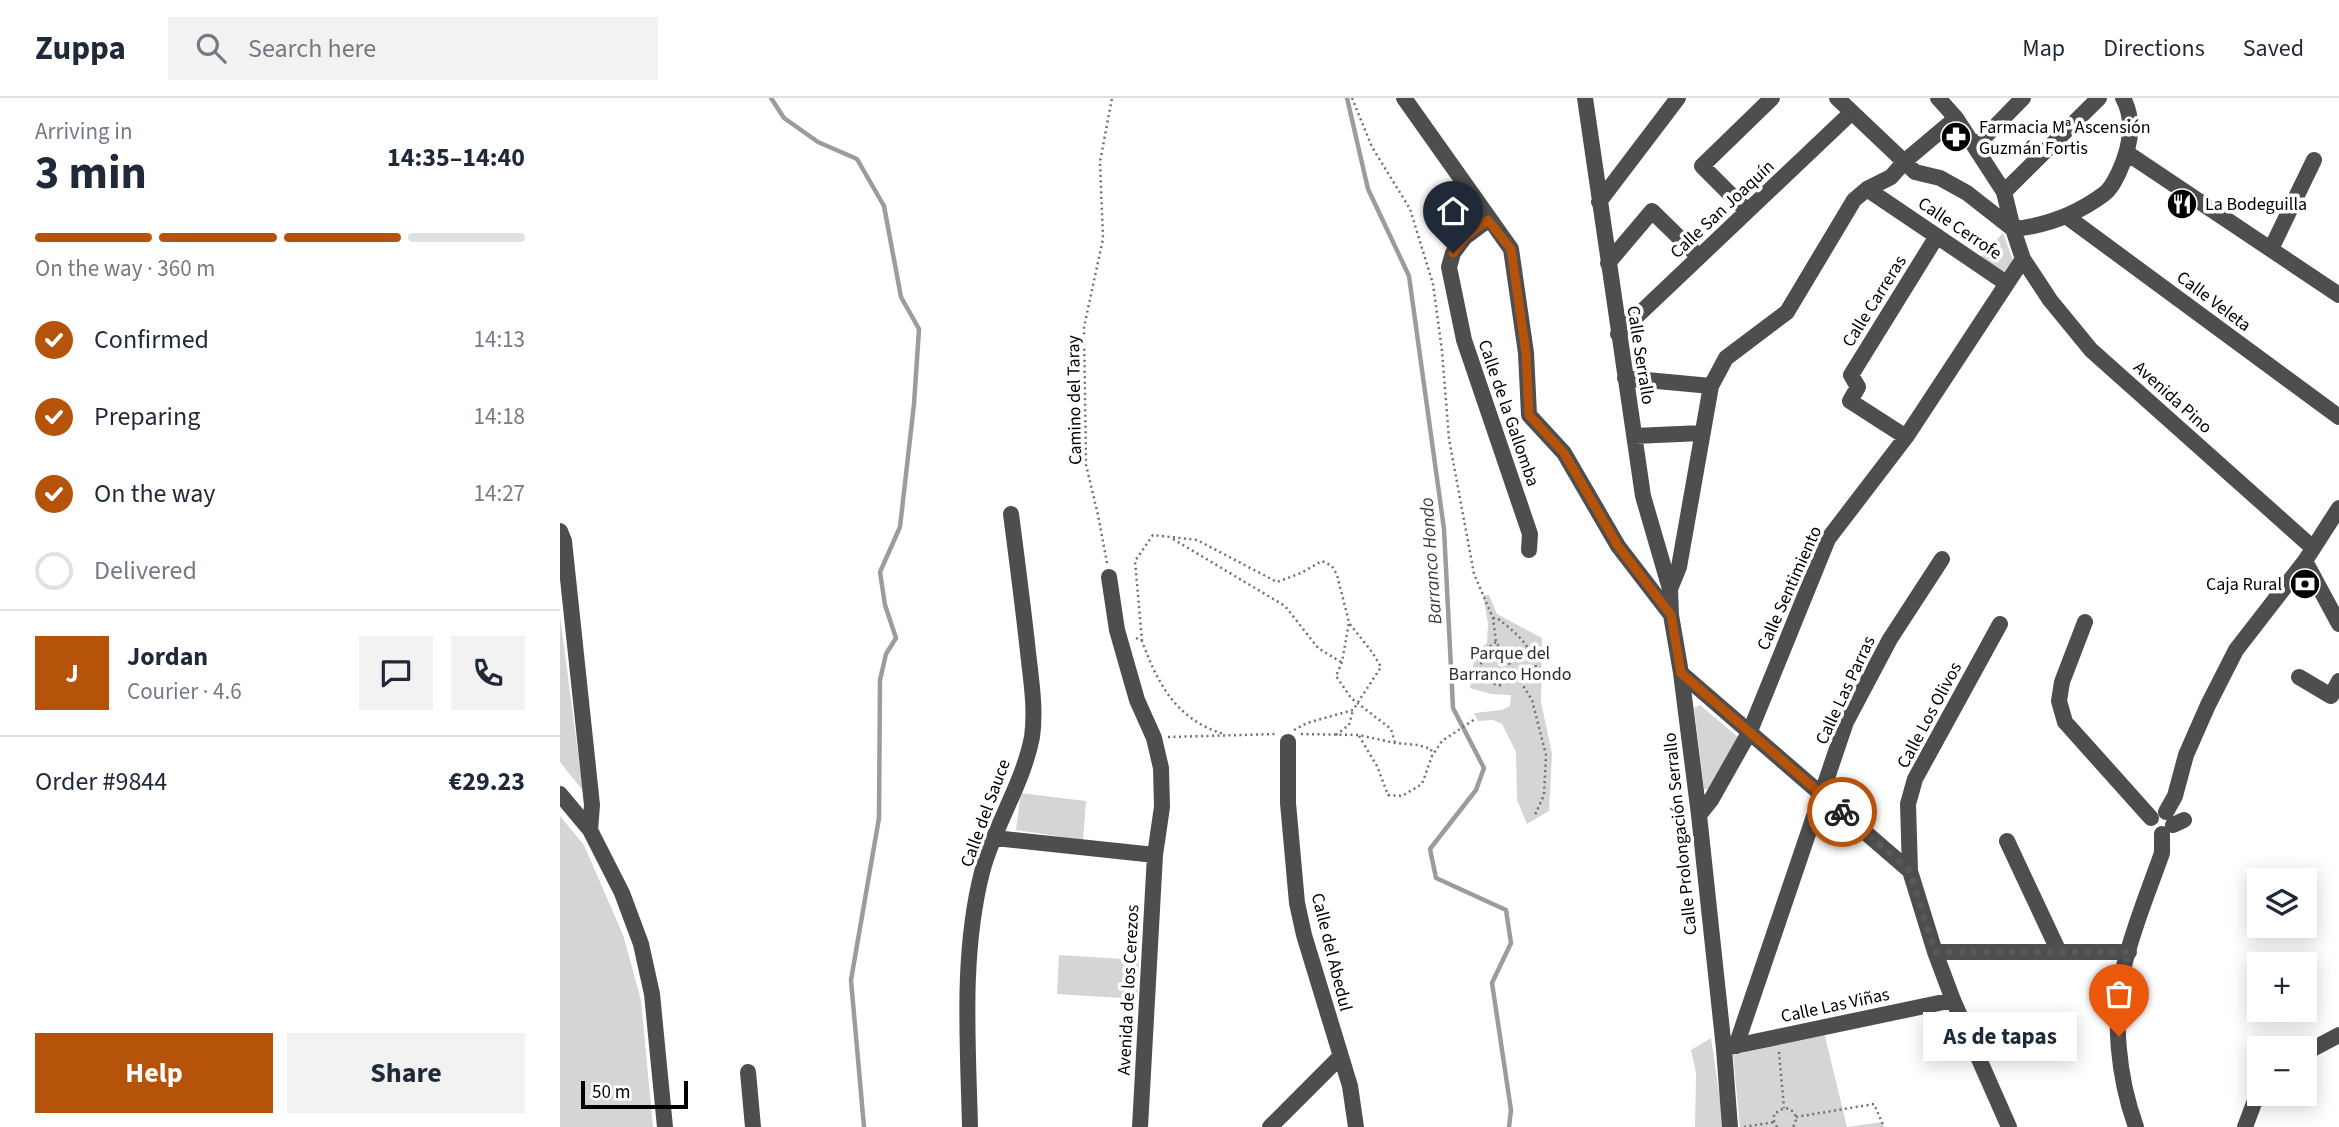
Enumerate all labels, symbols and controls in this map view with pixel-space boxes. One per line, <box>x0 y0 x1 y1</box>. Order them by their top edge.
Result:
search box <box>168 17 658 80</box>
text: Zuppa <box>35 25 126 72</box>
icon: search <box>192 29 230 67</box>
text: Search here <box>248 30 376 67</box>
text: Map <box>2022 31 2065 66</box>
text: Directions <box>2103 31 2205 66</box>
text: Saved <box>2243 31 2304 66</box>
text: Arriving in <box>35 115 133 148</box>
place label: Farmacia Mª Ascensión Guzmán Fortis <box>1979 115 2151 161</box>
pharmacy icon: Farmacia Mª Ascensión Guzmán Fortis <box>1939 120 1973 154</box>
text: 14:35–14:40 <box>387 139 525 176</box>
text: 3 min <box>35 141 147 206</box>
street label: Calle San Joaquín <box>1665 154 1780 264</box>
pin <box>1423 181 1483 253</box>
restaurant icon: La Bodeguilla <box>2165 187 2199 221</box>
street label: Calle Cerrofe <box>1913 191 2007 266</box>
icon: home <box>1434 192 1472 230</box>
place label: La Bodeguilla <box>2205 192 2307 217</box>
street label: Calle Carreras <box>1836 251 1913 352</box>
text: On the way · 360 m <box>35 252 215 285</box>
street label: Calle Veleta <box>2171 265 2256 338</box>
street label: Calle Serrallo <box>1620 304 1661 406</box>
icon: check <box>35 321 73 359</box>
text: Confirmed <box>94 321 209 358</box>
text: 14:13 <box>474 323 525 356</box>
street label: Camino del Taray <box>1061 334 1088 465</box>
street label: Calle de la Gallomba <box>1472 336 1545 490</box>
street label: Avenida Pino <box>2128 355 2217 439</box>
icon: check <box>35 398 73 436</box>
text: Preparing <box>94 398 200 435</box>
text: 14:18 <box>474 400 525 433</box>
icon: check <box>35 475 73 513</box>
text: On the way <box>94 475 215 512</box>
text: 14:27 <box>474 477 525 510</box>
water label: Barranco Hondo <box>1414 496 1449 625</box>
street label: Calle Sentimiento <box>1751 522 1828 654</box>
text: Delivered <box>94 552 197 589</box>
bank icon: Caja Rural <box>2288 567 2322 601</box>
place label: Caja Rural <box>2206 572 2282 597</box>
street label: Calle Las Parras <box>1809 632 1882 749</box>
button: chat <box>359 636 433 710</box>
button: phone <box>451 636 525 710</box>
text: Jordan <box>127 638 208 675</box>
park label: Parque del Barranco Hondo <box>1449 641 1571 687</box>
text: J <box>65 655 79 692</box>
street label: Calle Los Olivos <box>1891 658 1968 773</box>
text: Courier · 4.6 <box>127 675 242 708</box>
street label: Calle Prolongación Serrallo <box>1657 731 1704 936</box>
street label: Calle del Sauce <box>954 756 1017 871</box>
text: Order #9844 <box>35 763 167 800</box>
text: €29.23 <box>449 763 525 800</box>
courier <box>1807 777 1877 847</box>
icon: bike <box>1823 793 1861 831</box>
map controls <box>2247 868 2317 1106</box>
button: layers <box>2247 868 2317 938</box>
street label: Calle del Abedul <box>1305 890 1358 1014</box>
street label: Avenida de los Cerezos <box>1112 904 1145 1076</box>
button: + <box>2247 952 2317 1022</box>
pin <box>2089 964 2149 1036</box>
icon: bag <box>2100 975 2138 1013</box>
street label: Calle Las Viñas <box>1779 982 1892 1029</box>
callout: As de tapas <box>1923 1012 2077 1060</box>
text: As de tapas <box>1943 1020 2057 1053</box>
button: Help <box>35 1033 273 1113</box>
button: Share <box>287 1033 525 1113</box>
button: − <box>2247 1036 2317 1106</box>
scale bar <box>581 1078 688 1110</box>
text: 50 m <box>592 1079 630 1106</box>

